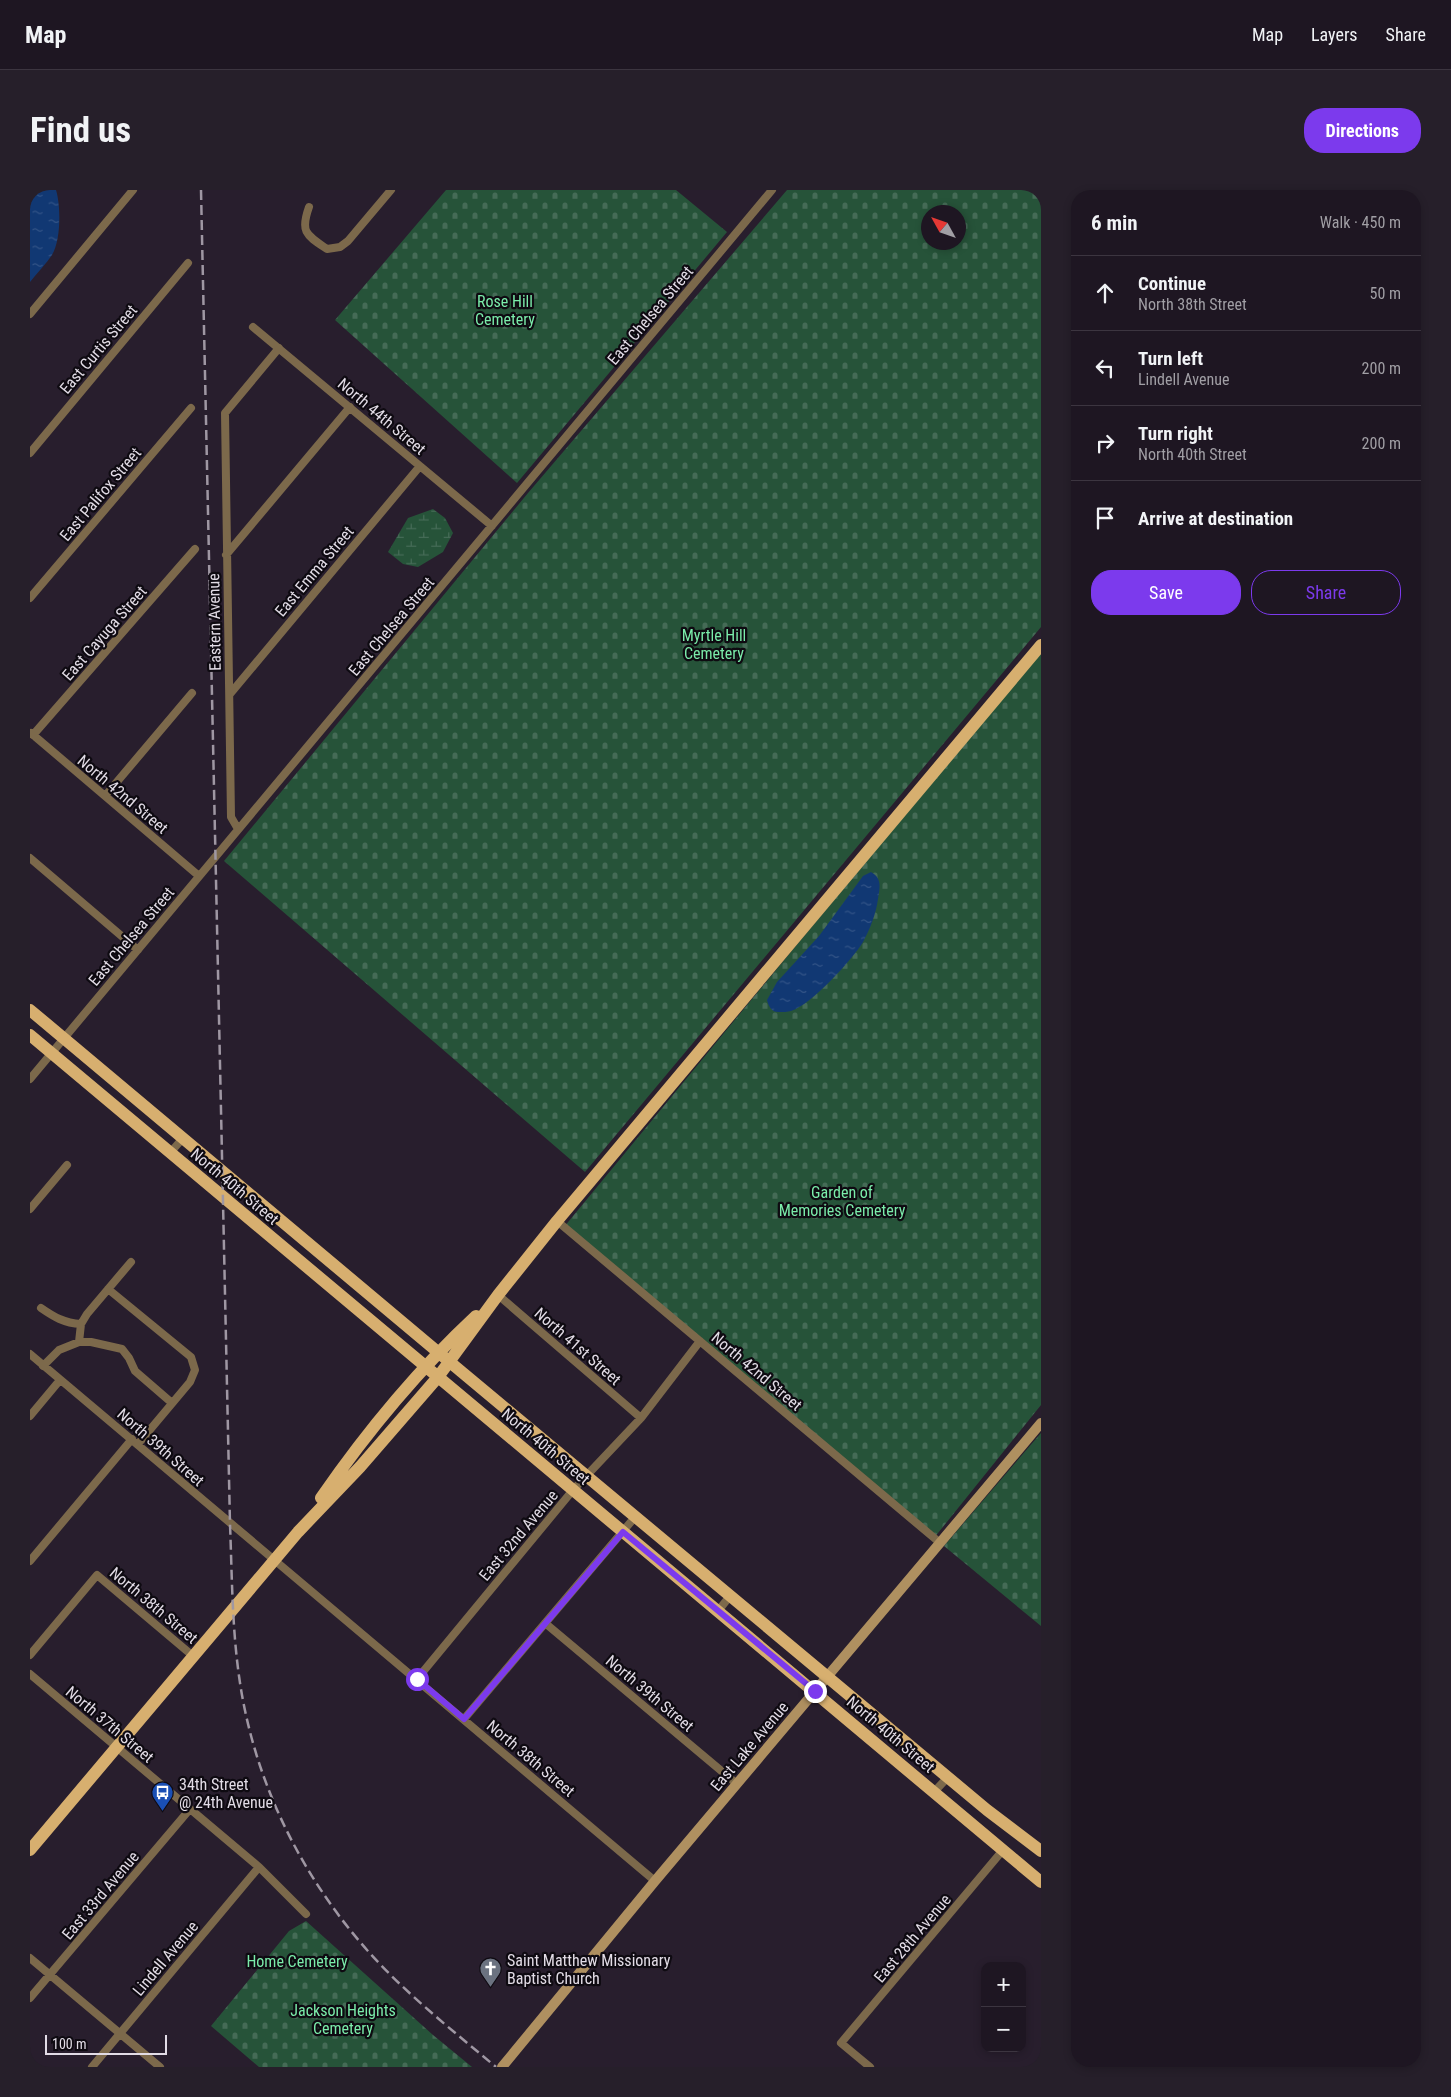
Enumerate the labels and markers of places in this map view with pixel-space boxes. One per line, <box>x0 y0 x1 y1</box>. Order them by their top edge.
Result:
place label: 34th Street @ 24th Avenue <box>179 1775 273 1812</box>
bus stop icon: 34th Street @ 24th Avenue <box>151 1781 175 1812</box>
place label: Saint Matthew Missionary Baptist Church <box>507 1951 671 1988</box>
church icon: Saint Matthew Missionary Baptist Church <box>479 1957 503 1988</box>

